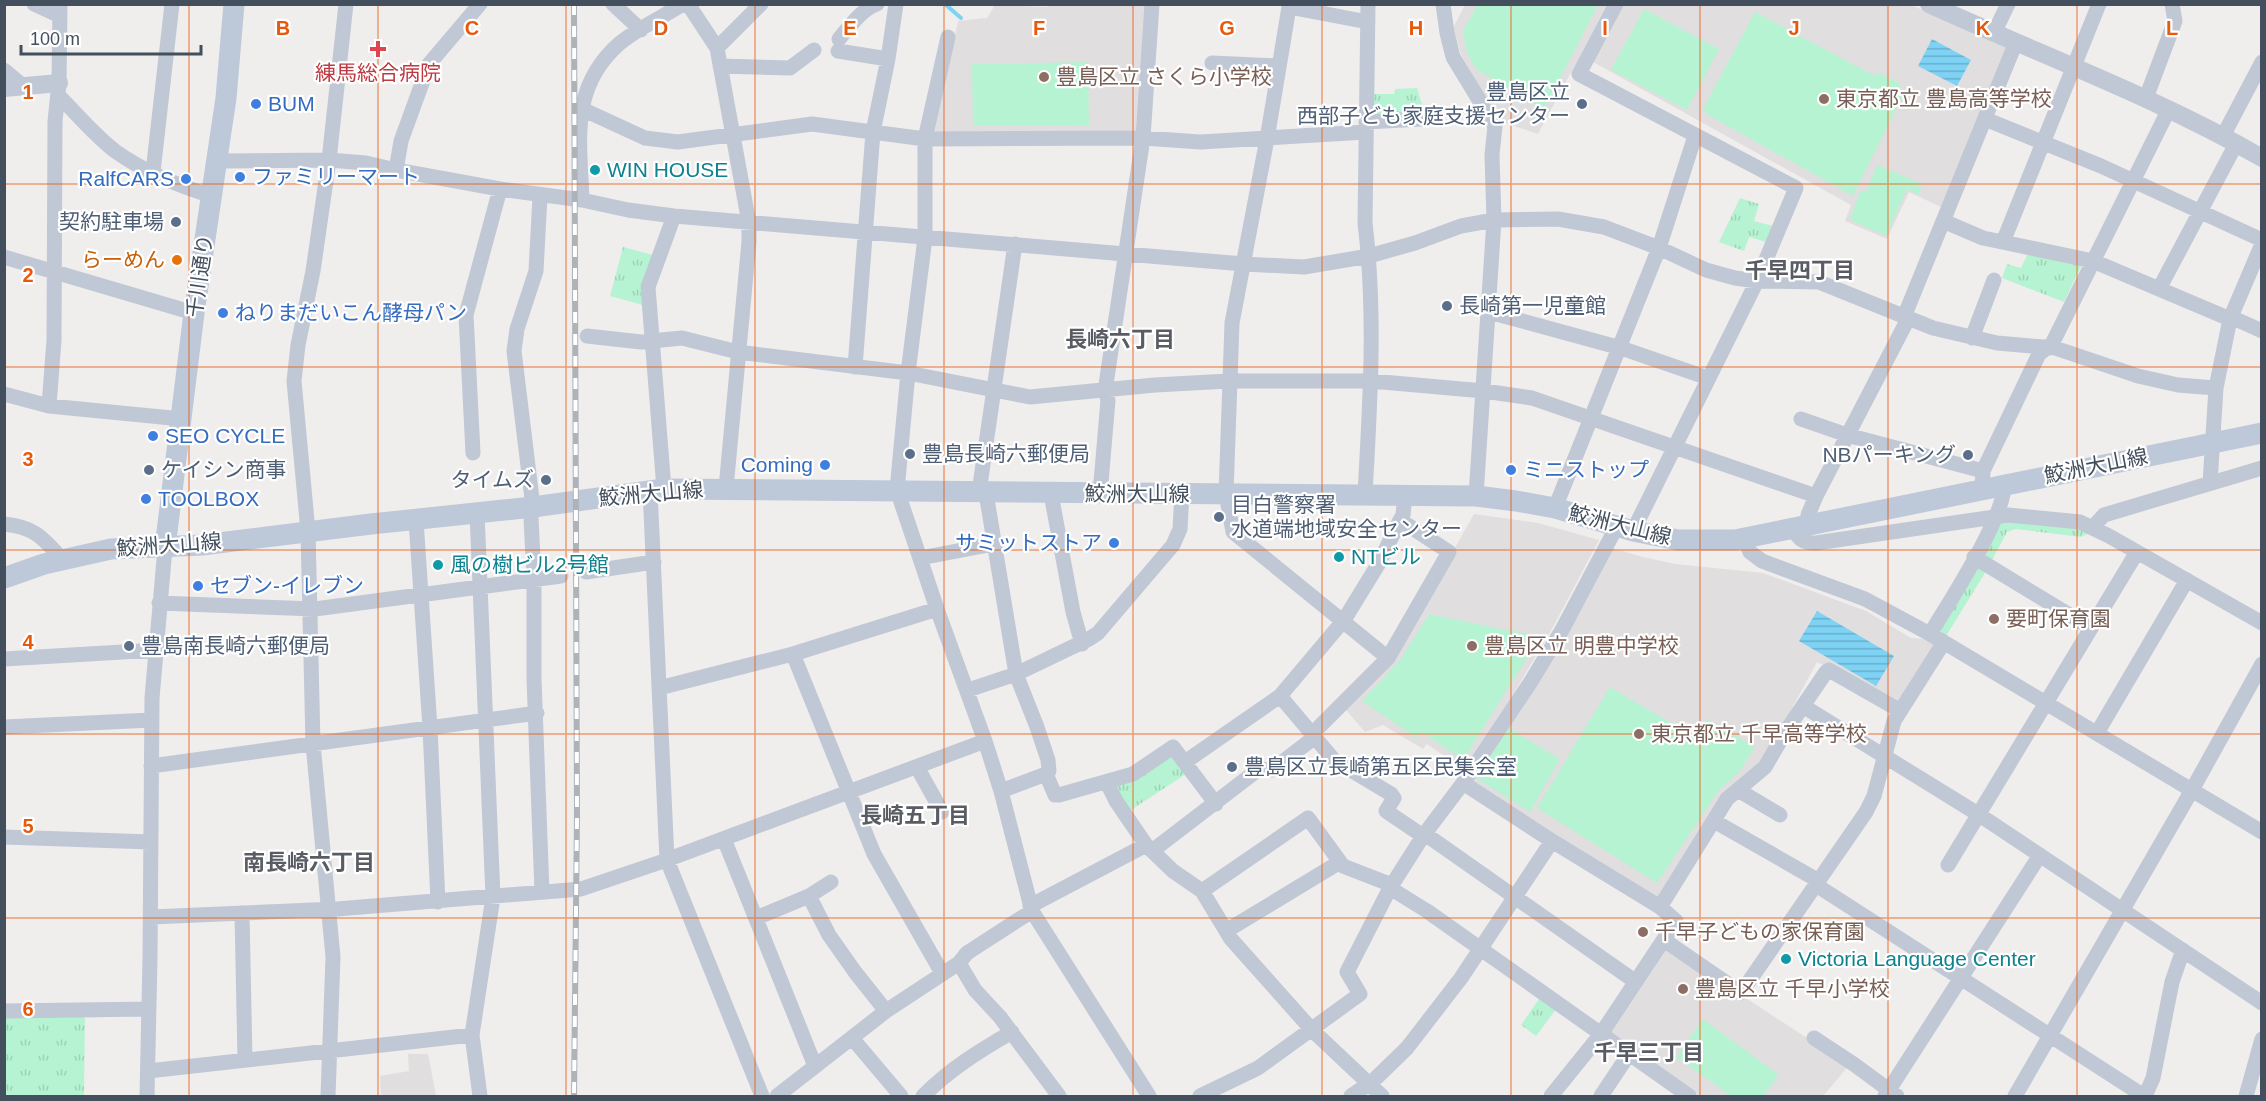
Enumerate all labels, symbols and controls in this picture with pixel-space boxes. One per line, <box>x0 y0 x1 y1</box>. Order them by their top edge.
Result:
text: B <box>276 17 290 39</box>
text: C <box>465 17 479 39</box>
text: D <box>654 17 668 39</box>
text: E <box>843 17 857 39</box>
text: F <box>1033 17 1045 39</box>
text: G <box>1219 17 1235 39</box>
text: H <box>1409 17 1423 39</box>
text: I <box>1602 17 1608 39</box>
text: J <box>1788 17 1800 39</box>
text: K <box>1976 17 1991 39</box>
text: L <box>2166 17 2178 39</box>
scale bar <box>21 18 201 56</box>
text: 100 m <box>30 29 80 49</box>
marker: 練馬総合病院 <box>369 40 387 58</box>
place label: 練馬総合病院 <box>315 61 441 84</box>
place label: 豊島区立 さくら小学校 <box>1056 65 1272 88</box>
marker: 豊島区立 さくら小学校 <box>1037 70 1051 84</box>
place label: 豊島区立 西部子ども家庭支援センター <box>1297 80 1570 127</box>
text: 1 <box>22 81 34 103</box>
place label: 東京都立 豊島高等学校 <box>1836 87 2052 110</box>
place label: BUM <box>268 92 315 115</box>
marker: 東京都立 豊島高等学校 <box>1817 92 1831 106</box>
marker: BUM <box>249 97 263 111</box>
marker: 豊島区立 西部子ども家庭支援センター <box>1575 97 1589 111</box>
place label: WIN HOUSE <box>607 158 728 181</box>
marker: WIN HOUSE <box>588 163 602 177</box>
place label: ファミリーマート <box>252 165 420 188</box>
place label: RalfCARS <box>78 167 174 190</box>
marker: ファミリーマート <box>233 170 247 184</box>
marker: RalfCARS <box>179 172 193 186</box>
place label: 契約駐車場 <box>59 210 164 233</box>
marker: 契約駐車場 <box>169 215 183 229</box>
street label: 千川通り <box>182 233 217 319</box>
place label: らーめん <box>81 248 165 271</box>
marker: らーめん <box>170 253 184 267</box>
district label: 千早四丁目 <box>1745 258 1855 283</box>
text: 2 <box>22 264 34 286</box>
place label: 長崎第一児童館 <box>1459 294 1606 317</box>
marker: 長崎第一児童館 <box>1440 299 1454 313</box>
place label: ねりまだいこん酵母パン <box>235 301 467 324</box>
marker: ねりまだいこん酵母パン <box>216 306 230 320</box>
district label: 長崎六丁目 <box>1065 327 1175 352</box>
place label: SEO CYCLE <box>165 424 285 447</box>
marker: SEO CYCLE <box>146 429 160 443</box>
place label: 豊島長崎六郵便局 <box>922 442 1090 465</box>
place label: NBパーキング <box>1822 443 1956 466</box>
street label: 鮫洲大山線 <box>2042 444 2150 487</box>
marker: 豊島長崎六郵便局 <box>903 447 917 461</box>
text: 3 <box>22 448 34 470</box>
marker: NBパーキング <box>1961 448 1975 462</box>
place label: Coming <box>741 453 813 476</box>
place label: ケイシン商事 <box>161 458 287 481</box>
marker: Coming <box>818 458 832 472</box>
place label: ミニストップ <box>1523 458 1649 481</box>
marker: ケイシン商事 <box>142 463 156 477</box>
marker: ミニストップ <box>1504 463 1518 477</box>
place label: タイムズ <box>450 468 534 491</box>
marker: タイムズ <box>539 473 553 487</box>
street label: 鮫洲大山線 <box>598 477 704 510</box>
street label: 鮫洲大山線 <box>1085 482 1190 505</box>
place label: TOOLBOX <box>158 487 259 510</box>
marker: TOOLBOX <box>139 492 153 506</box>
place label: 目白警察署 水道端地域安全センター <box>1231 493 1462 540</box>
street label: 鮫洲大山線 <box>1566 501 1674 548</box>
marker: 目白警察署 水道端地域安全センター <box>1212 510 1226 524</box>
street label: 鮫洲大山線 <box>116 529 222 560</box>
place label: サミットストア <box>955 531 1102 554</box>
marker: サミットストア <box>1107 536 1121 550</box>
place label: NTビル <box>1351 545 1421 568</box>
marker: NTビル <box>1332 550 1346 564</box>
place label: 風の樹ビル2号館 <box>450 553 609 576</box>
marker: 風の樹ビル2号館 <box>431 558 445 572</box>
place label: セブン-イレブン <box>210 574 364 597</box>
marker: セブン-イレブン <box>191 579 205 593</box>
place label: 要町保育園 <box>2006 607 2111 630</box>
marker: 要町保育園 <box>1987 612 2001 626</box>
text: 4 <box>22 631 34 653</box>
place label: 豊島南長崎六郵便局 <box>141 634 330 657</box>
place label: 豊島区立 明豊中学校 <box>1484 634 1679 657</box>
marker: 豊島南長崎六郵便局 <box>122 639 136 653</box>
marker: 豊島区立 明豊中学校 <box>1465 639 1479 653</box>
place label: 東京都立 千早高等学校 <box>1651 722 1867 745</box>
marker: 東京都立 千早高等学校 <box>1632 727 1646 741</box>
place label: 豊島区立長崎第五区民集会室 <box>1244 755 1517 778</box>
marker: 豊島区立長崎第五区民集会室 <box>1225 760 1239 774</box>
district label: 長崎五丁目 <box>860 803 970 828</box>
text: 5 <box>22 815 34 837</box>
district label: 南長崎六丁目 <box>243 850 375 875</box>
place label: 千早子どもの家保育園 <box>1655 920 1865 943</box>
marker: 千早子どもの家保育園 <box>1636 925 1650 939</box>
place label: Victoria Language Center <box>1798 947 2036 970</box>
marker: Victoria Language Center <box>1779 952 1793 966</box>
place label: 豊島区立 千早小学校 <box>1695 977 1890 1000</box>
marker: 豊島区立 千早小学校 <box>1676 982 1690 996</box>
text: 6 <box>22 998 34 1020</box>
district label: 千早三丁目 <box>1594 1040 1704 1065</box>

